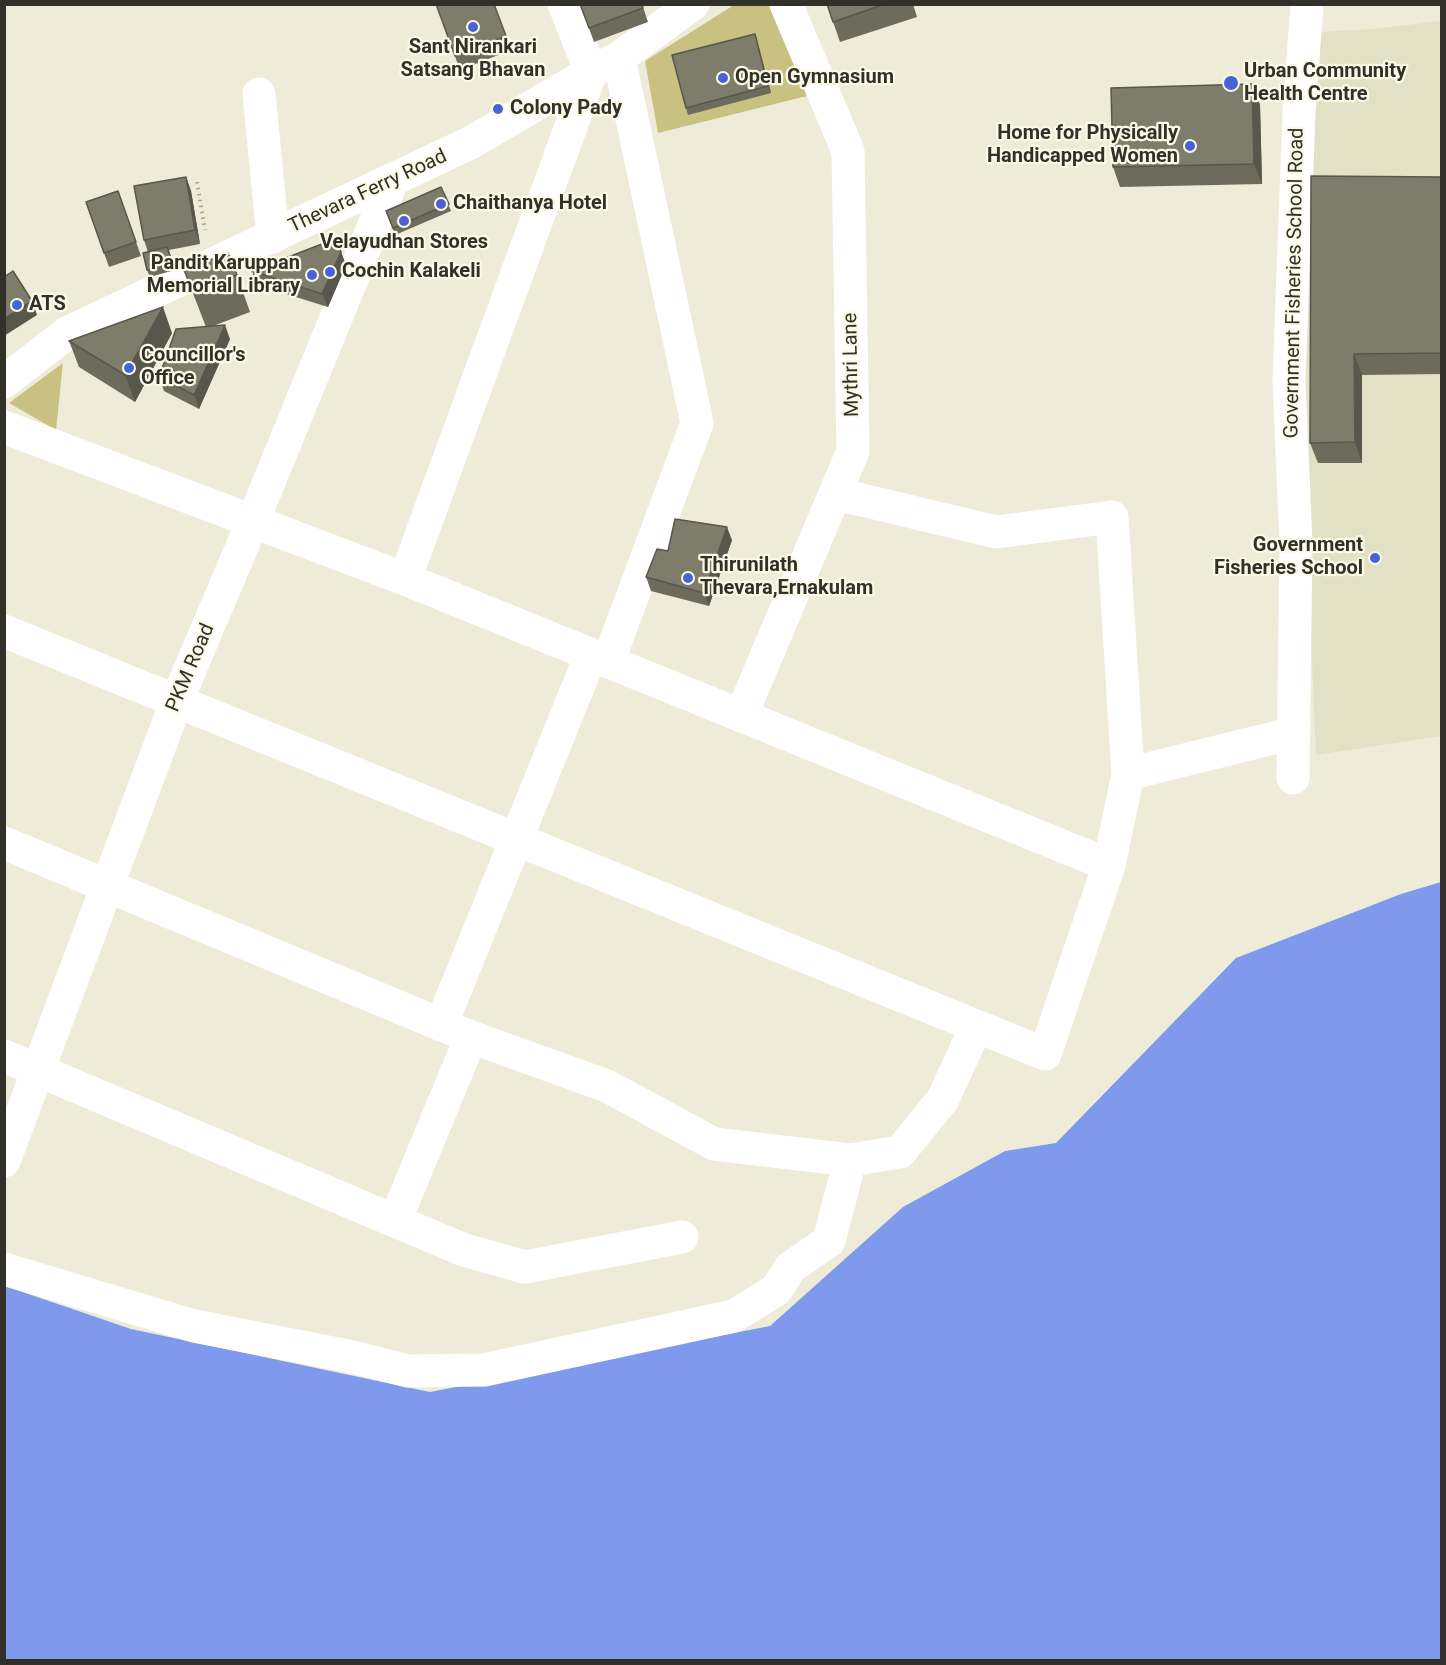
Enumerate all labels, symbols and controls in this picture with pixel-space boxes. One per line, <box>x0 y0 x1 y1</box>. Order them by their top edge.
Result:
marker: Sant Nirankari Satsang Bhavan <box>466 20 480 34</box>
place label: Sant Nirankari Satsang Bhavan <box>401 36 545 83</box>
place label: Urban Community Health Centre <box>1244 60 1406 107</box>
place label: Open Gymnasium <box>735 66 894 90</box>
marker: Open Gymnasium <box>716 71 730 85</box>
marker: Urban Community Health Centre <box>1222 74 1240 92</box>
place label: Colony Pady <box>510 97 622 121</box>
marker: Colony Pady <box>491 102 505 116</box>
place label: Home for Physically Handicapped Women <box>987 122 1178 169</box>
street label: Government Fisheries School Road <box>1280 127 1310 439</box>
marker: Home for Physically Handicapped Women <box>1183 139 1197 153</box>
street label: Thevara Ferry Road <box>285 145 451 239</box>
place label: Chaithanya Hotel <box>453 192 607 216</box>
marker: Chaithanya Hotel <box>434 197 448 211</box>
marker: Velayudhan Stores <box>397 214 411 228</box>
place label: Velayudhan Stores <box>320 231 488 255</box>
place label: Pandit Karuppan Memorial Library <box>147 252 300 299</box>
place label: Cochin Kalakeli <box>342 260 481 284</box>
marker: Cochin Kalakeli <box>323 265 337 279</box>
marker: Pandit Karuppan Memorial Library <box>305 268 319 282</box>
place label: ATS <box>29 293 66 317</box>
marker: ATS <box>10 298 24 312</box>
street label: Mythri Lane <box>839 313 865 417</box>
place label: Councillor's Office <box>141 344 245 391</box>
marker: Councillor's Office <box>122 361 136 375</box>
place label: Government Fisheries School <box>1214 534 1363 581</box>
marker: Government Fisheries School <box>1368 551 1382 565</box>
place label: Thirunilath Thevara,Ernakulam <box>700 554 873 601</box>
marker: Thirunilath Thevara,Ernakulam <box>681 571 695 585</box>
street label: PKM Road <box>162 620 220 716</box>

